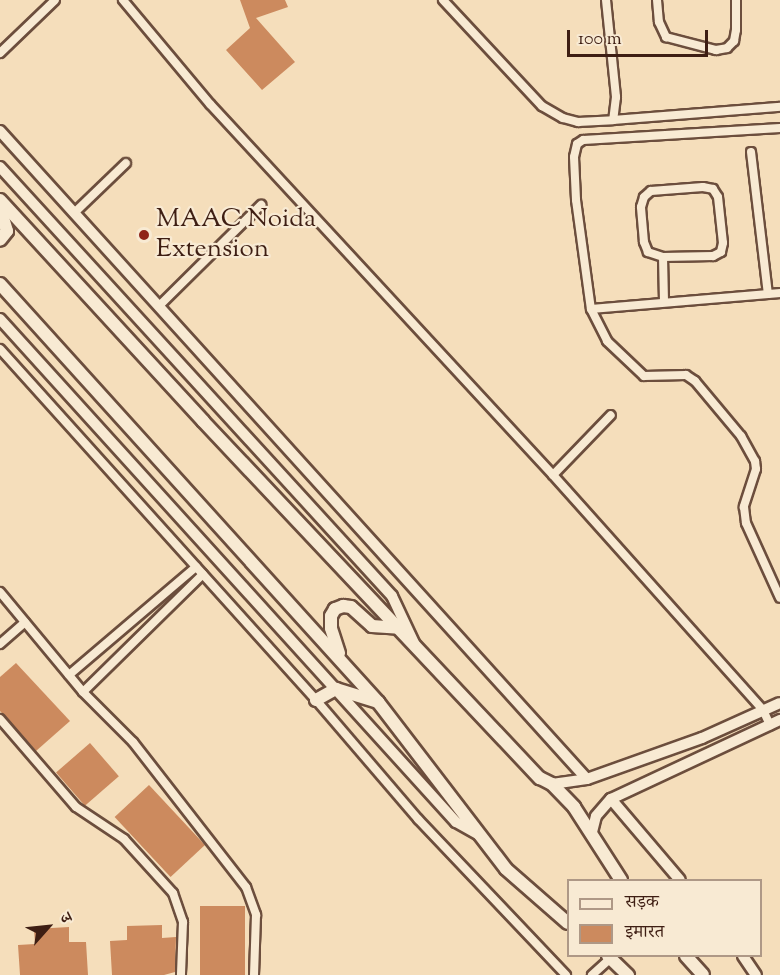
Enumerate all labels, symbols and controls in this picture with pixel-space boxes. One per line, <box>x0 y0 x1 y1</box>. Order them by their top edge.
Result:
scale bar <box>570 18 711 56</box>
text: 100 m <box>578 27 622 53</box>
place label: MAAC Noida Extension <box>156 204 316 266</box>
marker: MAAC Noida Extension <box>137 228 151 242</box>
legend <box>567 879 762 957</box>
text: सड़क <box>625 890 659 916</box>
north arrow <box>18 897 78 957</box>
text: उ <box>52 910 77 927</box>
text: इमारत <box>625 920 664 946</box>

